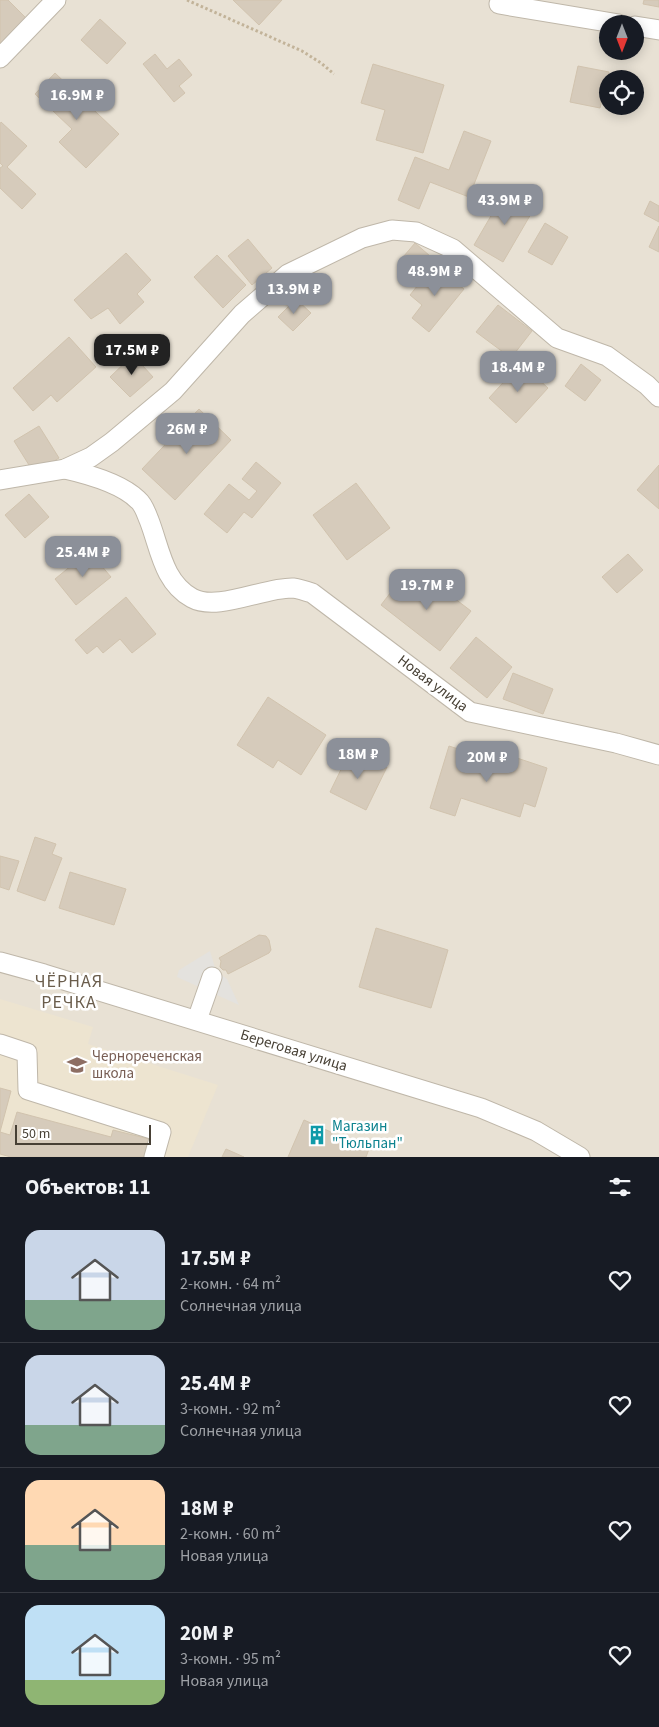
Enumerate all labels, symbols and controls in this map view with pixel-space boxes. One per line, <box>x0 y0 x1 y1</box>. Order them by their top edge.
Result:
north arrow <box>599 15 644 60</box>
map controls <box>599 15 644 115</box>
button: locate <box>599 70 644 115</box>
pin: 16.9M ₽ <box>31 78 123 121</box>
text: 16.9M ₽ <box>50 84 104 106</box>
pin: 43.9M ₽ <box>459 184 551 226</box>
text: 43.9M ₽ <box>478 189 532 211</box>
pin: 48.9M ₽ <box>389 254 481 297</box>
text: 48.9M ₽ <box>408 260 462 282</box>
pin: 13.9M ₽ <box>248 272 340 315</box>
text: 13.9M ₽ <box>267 278 321 300</box>
pin: 17.5M ₽ <box>86 334 178 376</box>
text: 17.5M ₽ <box>105 339 159 361</box>
pin: 18.4M ₽ <box>472 350 564 393</box>
text: 18.4M ₽ <box>491 356 545 378</box>
pin: 26M ₽ <box>152 412 222 455</box>
text: 26M ₽ <box>167 418 207 440</box>
pin: 25.4M ₽ <box>37 536 129 578</box>
text: 25.4M ₽ <box>56 541 110 563</box>
pin: 19.7M ₽ <box>381 568 473 611</box>
text: 19.7M ₽ <box>400 574 454 596</box>
street label: Новая улица <box>393 650 472 717</box>
pin: 18M ₽ <box>323 738 393 780</box>
pin: 20M ₽ <box>452 740 522 783</box>
text: 18M ₽ <box>338 743 378 765</box>
text: 20M ₽ <box>467 746 507 768</box>
district label: ЧЁРНАЯ РЕЧКА <box>35 969 103 1015</box>
street label: Береговая улица <box>238 1024 350 1077</box>
place label: Чернореченская школа <box>92 1046 202 1084</box>
school or university icon: Чернореченская школа <box>66 1054 88 1076</box>
place label: Магазин "Тюльпан" <box>332 1116 403 1154</box>
scale bar <box>15 1122 151 1145</box>
text: 50 m <box>22 1124 50 1144</box>
building icon: Магазин "Тюльпан" <box>306 1124 328 1146</box>
text: Объектов: 11 <box>25 1172 151 1202</box>
icon: filters <box>606 1173 634 1201</box>
text: 17.5M ₽ <box>180 1243 251 1273</box>
icon: home <box>65 1250 125 1310</box>
icon: heart <box>606 1266 634 1294</box>
text: 2-комн. · 64 m² <box>180 1273 281 1295</box>
text: Солнечная улица <box>180 1295 302 1317</box>
text: 25.4M ₽ <box>180 1368 251 1398</box>
icon: home <box>65 1375 125 1435</box>
icon: heart <box>606 1391 634 1419</box>
text: 3-комн. · 92 m² <box>180 1398 281 1420</box>
text: Солнечная улица <box>180 1420 302 1442</box>
text: 18M ₽ <box>180 1493 233 1523</box>
icon: home <box>65 1500 125 1560</box>
icon: heart <box>606 1516 634 1544</box>
text: 2-комн. · 60 m² <box>180 1523 281 1545</box>
text: Новая улица <box>180 1545 269 1567</box>
text: 20M ₽ <box>180 1618 233 1648</box>
icon: home <box>65 1625 125 1685</box>
icon: heart <box>606 1641 634 1669</box>
text: 3-комн. · 95 m² <box>180 1648 281 1670</box>
text: Новая улица <box>180 1670 269 1692</box>

